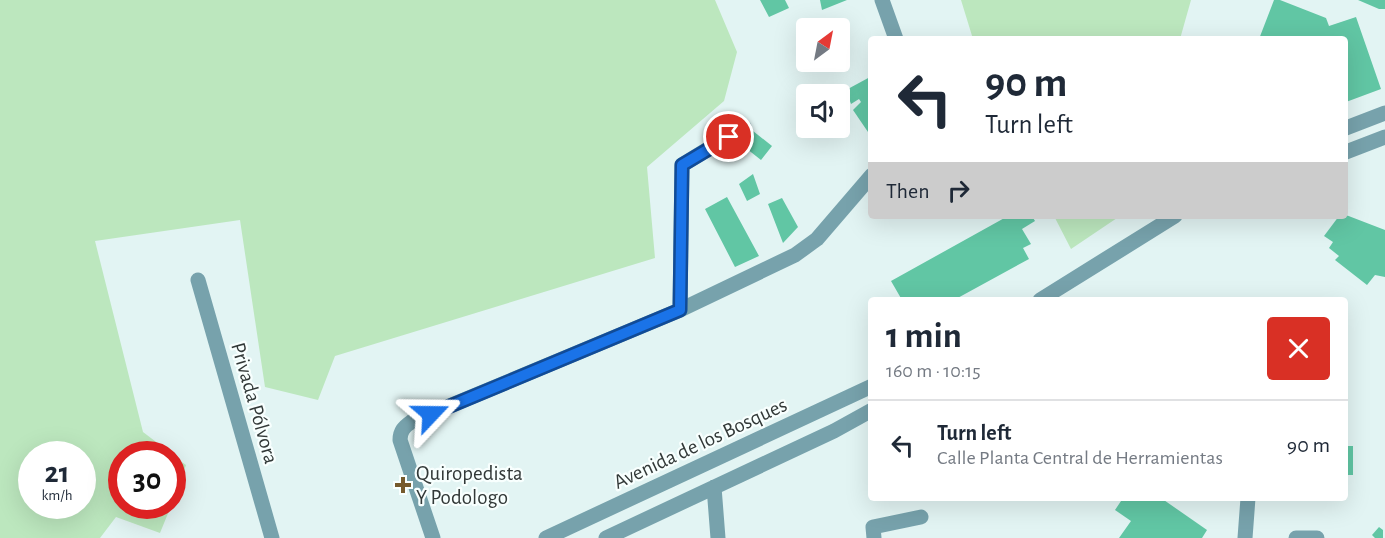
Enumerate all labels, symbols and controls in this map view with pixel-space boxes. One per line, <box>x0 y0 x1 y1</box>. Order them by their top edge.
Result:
north arrow <box>796 18 850 72</box>
map controls <box>796 18 850 138</box>
icon: left <box>886 60 964 138</box>
text: 90 m <box>985 62 1067 104</box>
button: sound <box>796 84 850 138</box>
pin <box>703 111 754 162</box>
text: Turn left <box>985 111 1073 138</box>
icon: arrive <box>712 120 745 153</box>
icon: right <box>942 174 975 207</box>
text: Then <box>886 180 930 202</box>
button: close <box>1267 317 1330 380</box>
text: 1 min <box>886 318 962 354</box>
street label: Privada Pólvora <box>227 340 282 466</box>
text: 160 m · 10:15 <box>886 361 981 381</box>
position arrow <box>399 382 463 446</box>
street label: Avenida de los Bosques <box>610 394 790 493</box>
text: Turn left <box>937 422 1011 444</box>
icon: left <box>886 429 919 462</box>
text: 90 m <box>1287 434 1330 456</box>
speed limit sign: 30 <box>108 441 186 519</box>
text: Calle Planta Central de Herramientas <box>937 448 1223 468</box>
text: 21 <box>45 458 69 488</box>
place label: Quiropedista Y Podologo <box>416 463 523 508</box>
marker: Quiropedista Y Podologo <box>394 476 412 494</box>
text: km/h <box>42 488 72 503</box>

